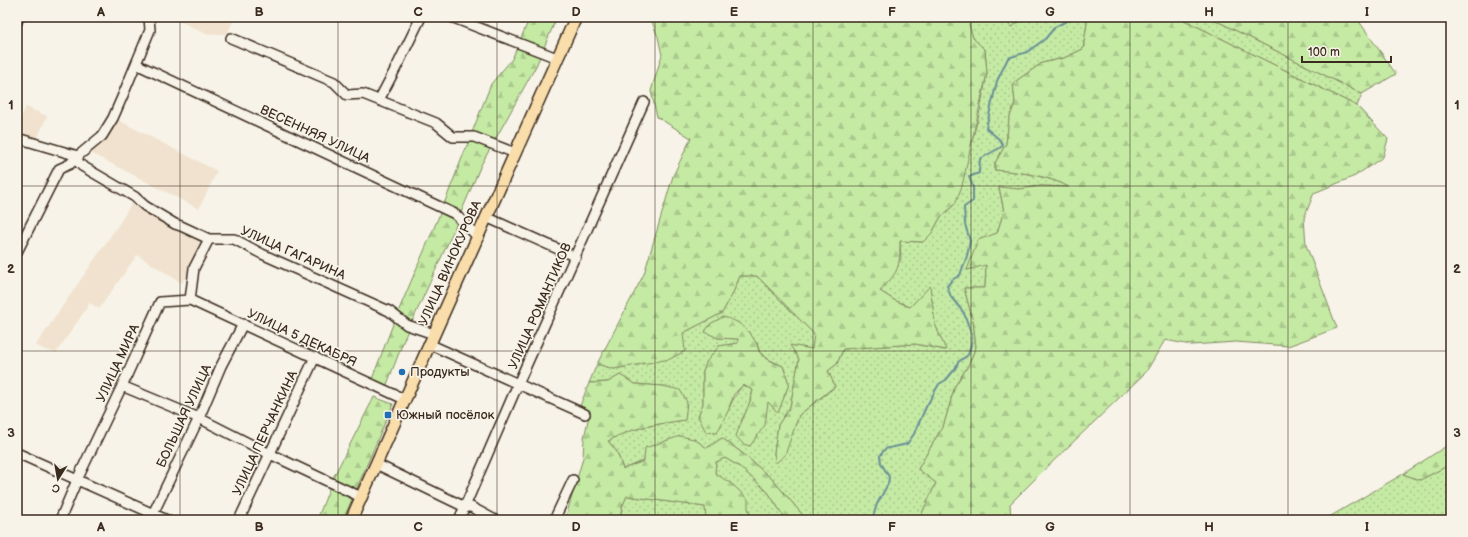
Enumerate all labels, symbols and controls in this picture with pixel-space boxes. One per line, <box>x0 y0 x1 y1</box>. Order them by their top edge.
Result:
text: A <box>96 4 105 20</box>
text: B <box>254 4 264 20</box>
text: C <box>413 4 423 20</box>
text: D <box>571 4 581 20</box>
text: E <box>730 4 739 20</box>
text: F <box>888 4 896 20</box>
text: G <box>1045 4 1055 20</box>
text: H <box>1204 4 1214 20</box>
text: I <box>1365 4 1369 20</box>
scale bar <box>1302 38 1391 64</box>
text: 100 m <box>1308 45 1340 60</box>
text: 1 <box>8 97 14 113</box>
text: 1 <box>1454 97 1460 113</box>
street label: ВЕСЕННЯЯ УЛИЦА <box>258 102 373 166</box>
street label: УЛИЦА ВИНОКУРОВА <box>415 198 485 328</box>
street label: УЛИЦА ГАГАРИНА <box>238 223 348 283</box>
street label: УЛИЦА РОМАНТИКОВ <box>505 240 575 372</box>
text: 2 <box>7 261 15 277</box>
text: 2 <box>1453 261 1461 277</box>
street label: УЛИЦА 5 ДЕКАБРЯ <box>245 306 359 370</box>
street label: УЛИЦА МИРА <box>93 321 143 405</box>
street label: БОЛЬШАЯ УЛИЦА <box>153 362 215 470</box>
place label: Продукты <box>410 364 470 380</box>
marker: Продукты <box>397 367 407 377</box>
street label: УЛИЦА ПЕРЧАНКИНА <box>229 368 301 498</box>
place label: Южный посёлок <box>396 407 494 423</box>
marker: Южный посёлок <box>383 410 393 420</box>
text: 3 <box>7 425 15 441</box>
text: 3 <box>1453 425 1461 441</box>
north arrow <box>38 459 78 499</box>
text: С <box>51 481 61 495</box>
text: A <box>96 519 105 535</box>
text: B <box>254 519 264 535</box>
text: C <box>413 519 423 535</box>
text: D <box>571 519 581 535</box>
text: E <box>730 519 739 535</box>
text: F <box>888 519 896 535</box>
text: G <box>1045 519 1055 535</box>
text: H <box>1204 519 1214 535</box>
text: I <box>1365 519 1369 535</box>

